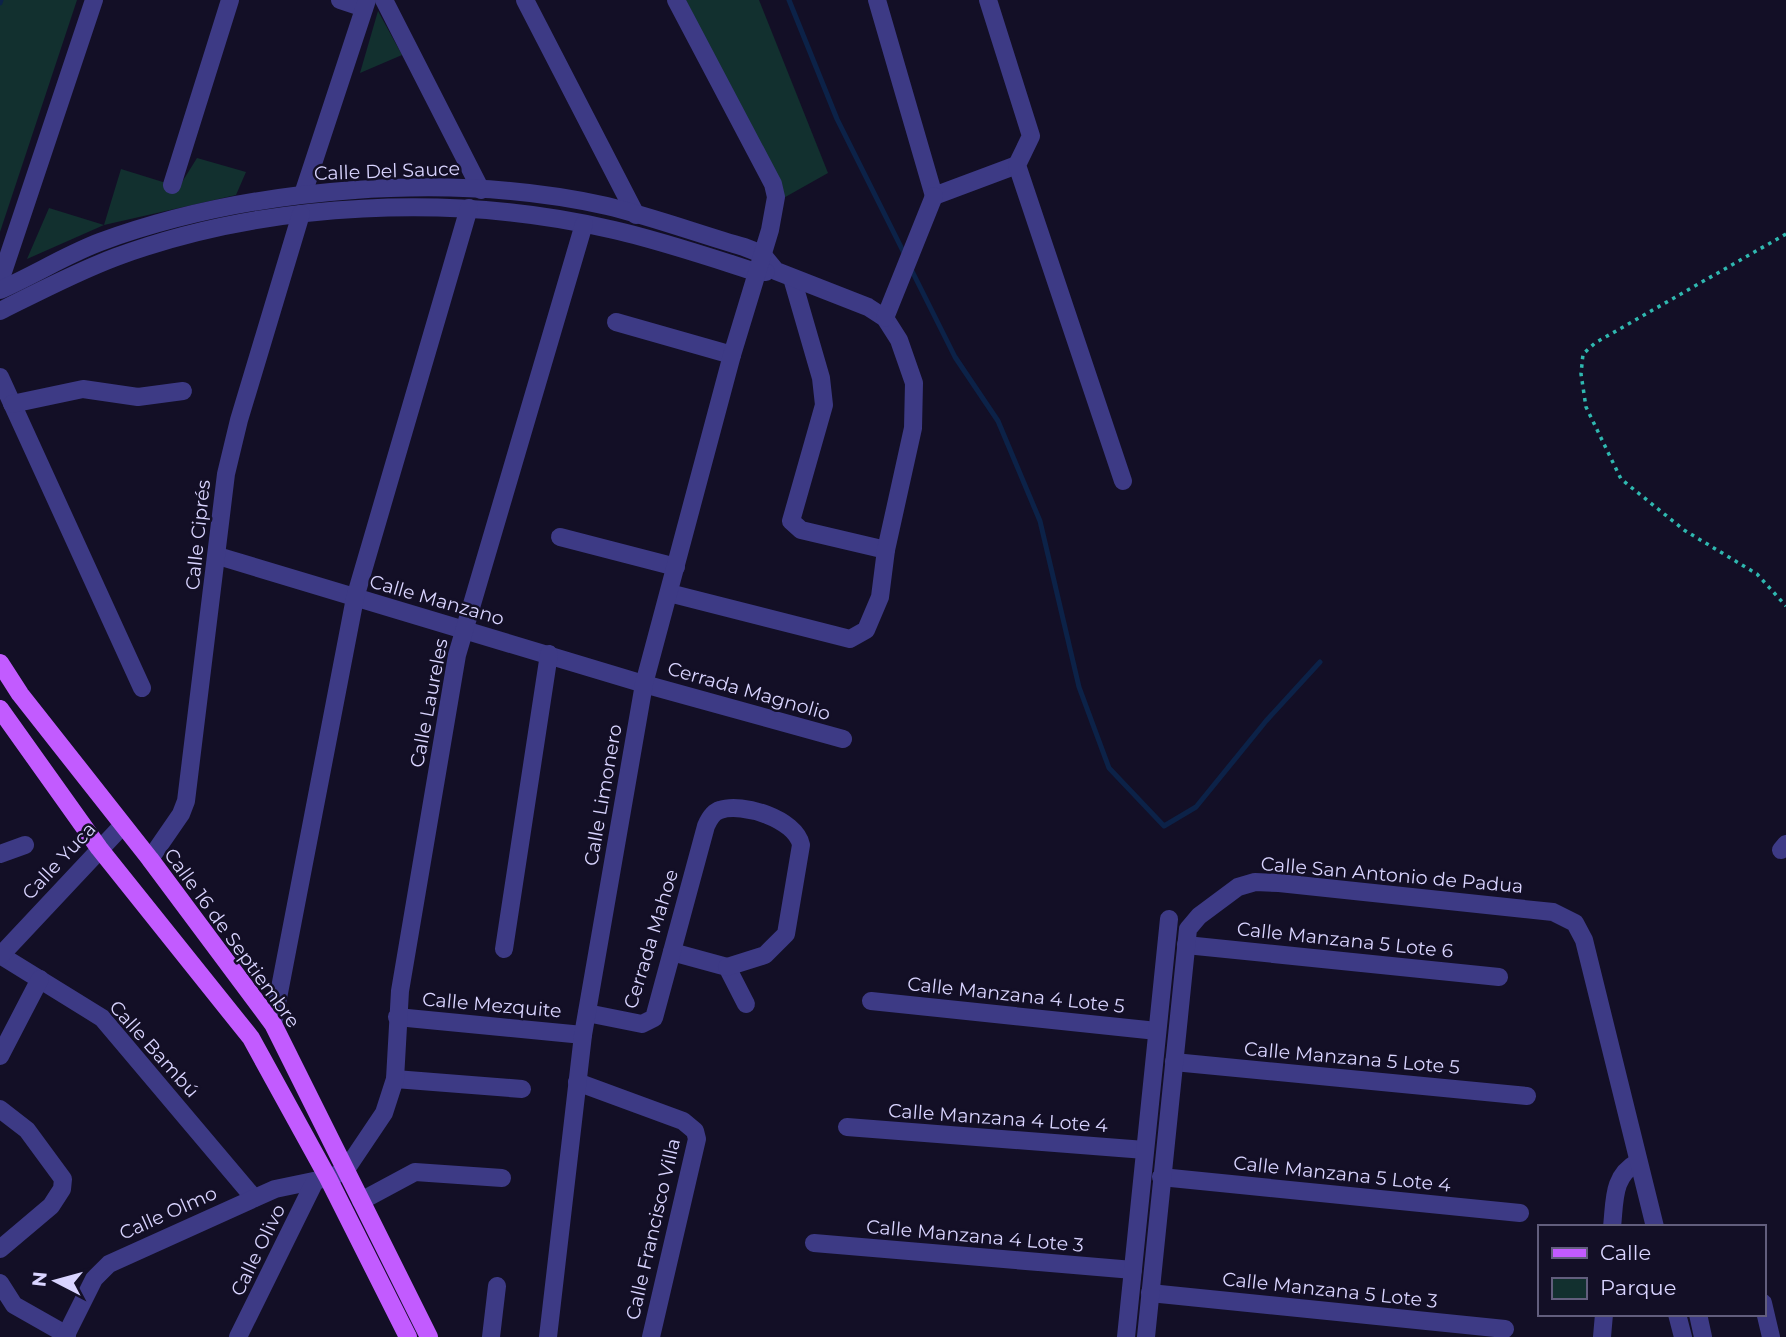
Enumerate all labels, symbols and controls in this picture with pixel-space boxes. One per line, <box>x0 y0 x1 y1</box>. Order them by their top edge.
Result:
street label: Calle Del Sauce <box>314 157 460 185</box>
street label: Calle Ciprés <box>181 479 215 591</box>
street label: Calle Manzano <box>367 570 507 630</box>
street label: Calle Laureles <box>405 636 453 770</box>
street label: Cerrada Magnolio <box>665 657 833 725</box>
street label: Calle Limonero <box>579 722 627 868</box>
street label: Calle Yuca <box>17 818 101 904</box>
street label: Calle 16 de Septiembre <box>159 844 305 1032</box>
street label: Calle San Antonio de Padua <box>1260 852 1524 898</box>
street label: Cerrada Mahoe <box>619 866 683 1012</box>
street label: Calle Manzana 5 Lote 6 <box>1236 917 1454 963</box>
street label: Calle Manzana 4 Lote 5 <box>906 972 1126 1018</box>
street label: Calle Mezquite <box>421 987 563 1023</box>
street label: Calle Bambú <box>104 996 204 1102</box>
street label: Calle Manzana 5 Lote 5 <box>1243 1037 1461 1079</box>
street label: Calle Manzana 4 Lote 4 <box>887 1099 1109 1137</box>
street label: Calle Francisco Villa <box>621 1136 685 1322</box>
street label: Calle Manzana 5 Lote 4 <box>1232 1151 1452 1197</box>
street label: Calle Olmo <box>116 1181 220 1245</box>
street label: Calle Olivo <box>226 1200 290 1300</box>
street label: Calle Manzana 4 Lote 3 <box>865 1215 1085 1257</box>
legend <box>1538 1225 1765 1316</box>
text: Calle <box>1600 1240 1651 1265</box>
north arrow <box>21 1246 91 1316</box>
street label: Calle Manzana 5 Lote 3 <box>1221 1267 1439 1313</box>
text: N <box>27 1270 52 1288</box>
text: Parque <box>1600 1275 1676 1300</box>

